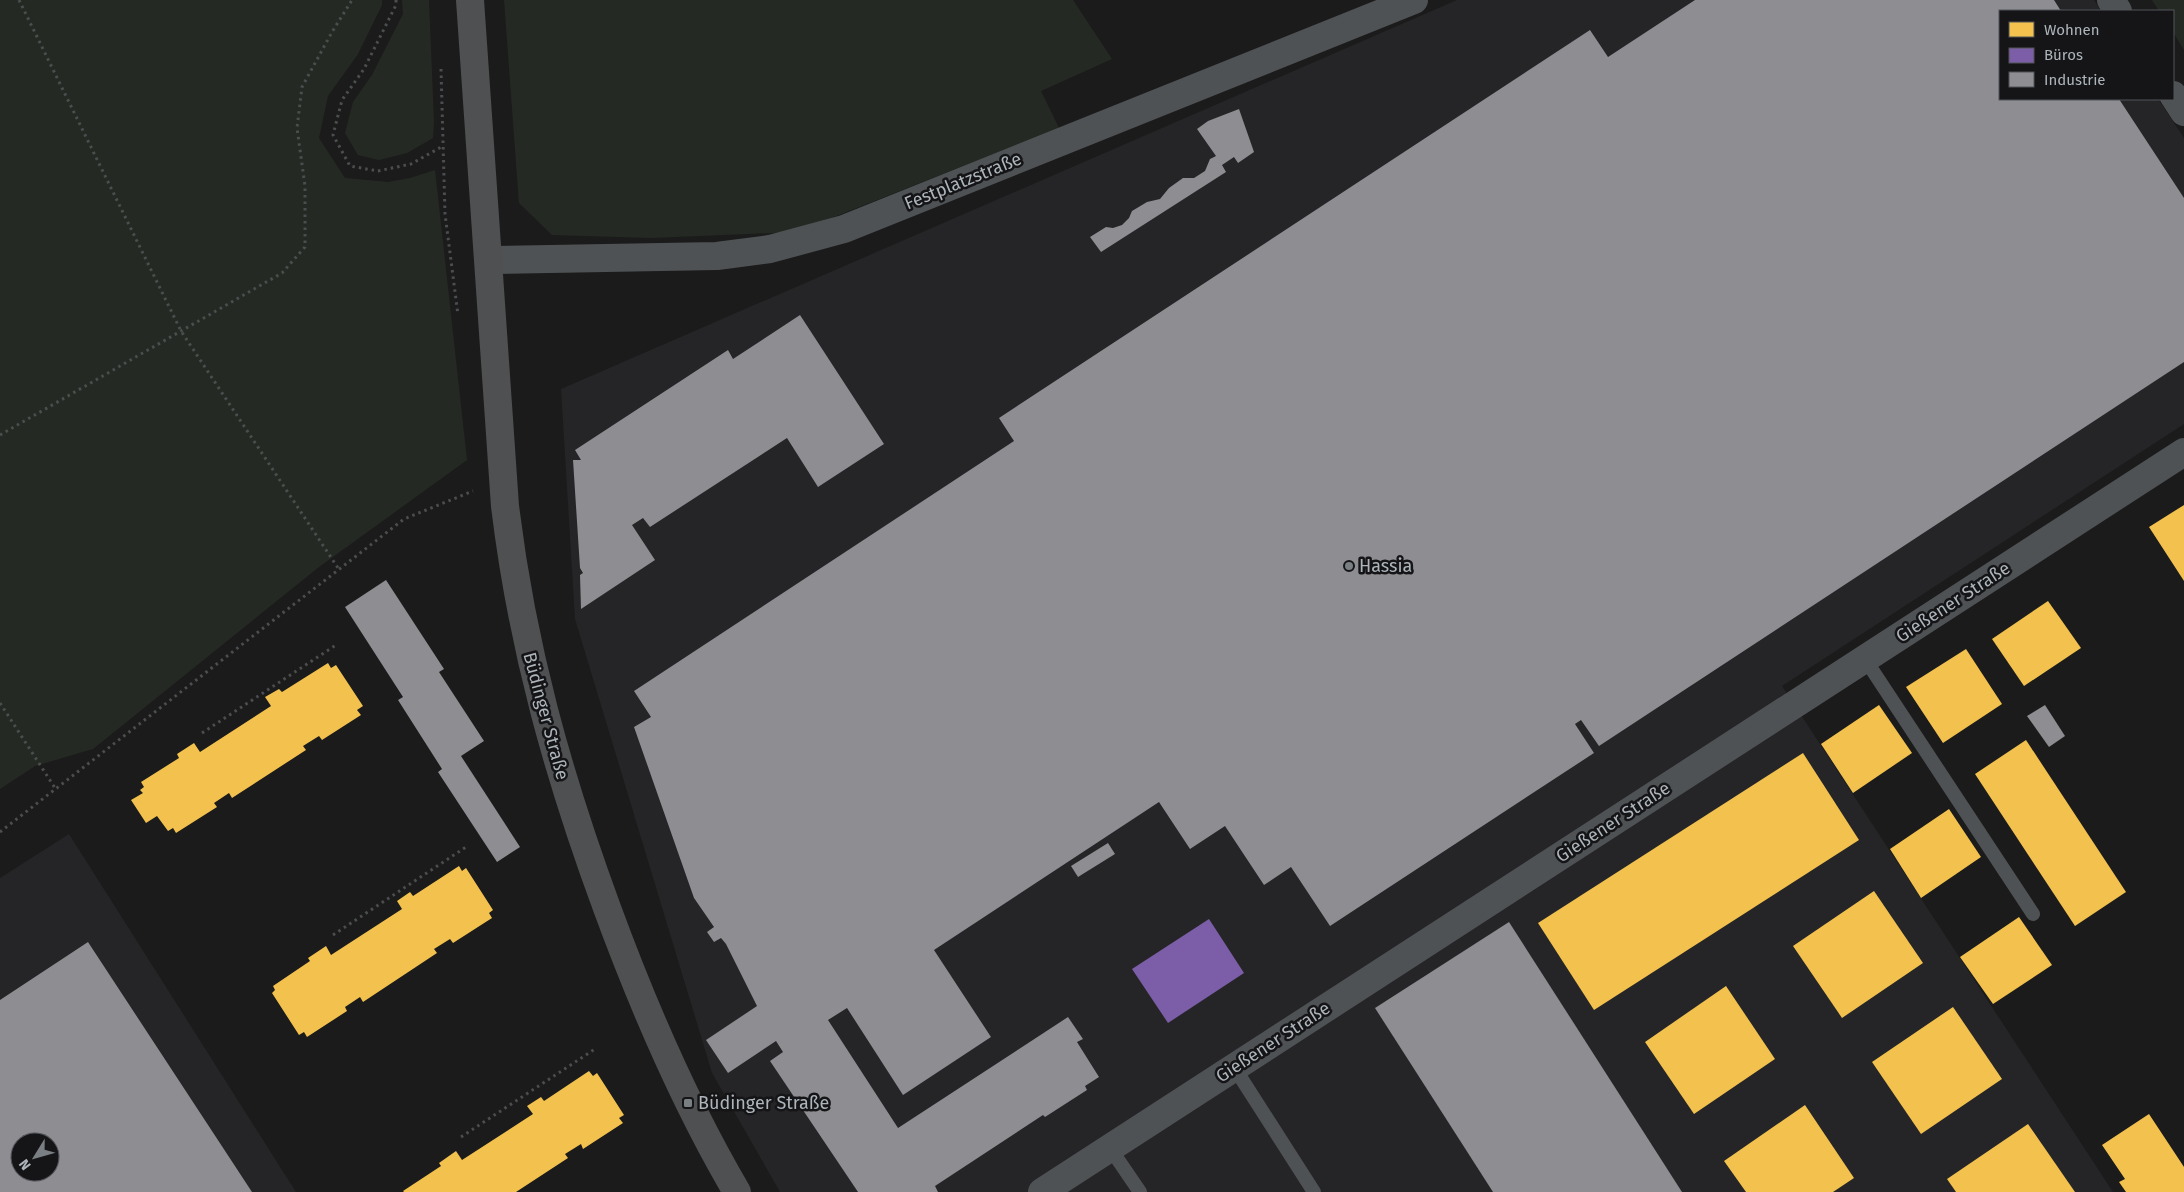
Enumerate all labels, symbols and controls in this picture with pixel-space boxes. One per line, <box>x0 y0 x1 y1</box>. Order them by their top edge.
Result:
legend <box>1999 10 2174 100</box>
text: Wohnen <box>2044 21 2100 39</box>
text: Büros <box>2044 46 2083 64</box>
text: Industrie <box>2044 71 2106 89</box>
street label: Festplatzstraße <box>901 148 1025 214</box>
place label: Hassia <box>1359 555 1412 577</box>
street label: Gießener Straße <box>1892 557 2014 647</box>
marker: Hassia <box>1343 560 1355 572</box>
street label: Büdinger Straße <box>518 650 574 782</box>
street label: Gießener Straße <box>1552 777 1674 867</box>
street label: Gießener Straße <box>1212 997 1334 1087</box>
place label: Büdinger Straße <box>698 1092 829 1114</box>
marker: Büdinger Straße <box>682 1097 694 1109</box>
north arrow <box>10 1132 60 1182</box>
text: N <box>15 1156 35 1173</box>

